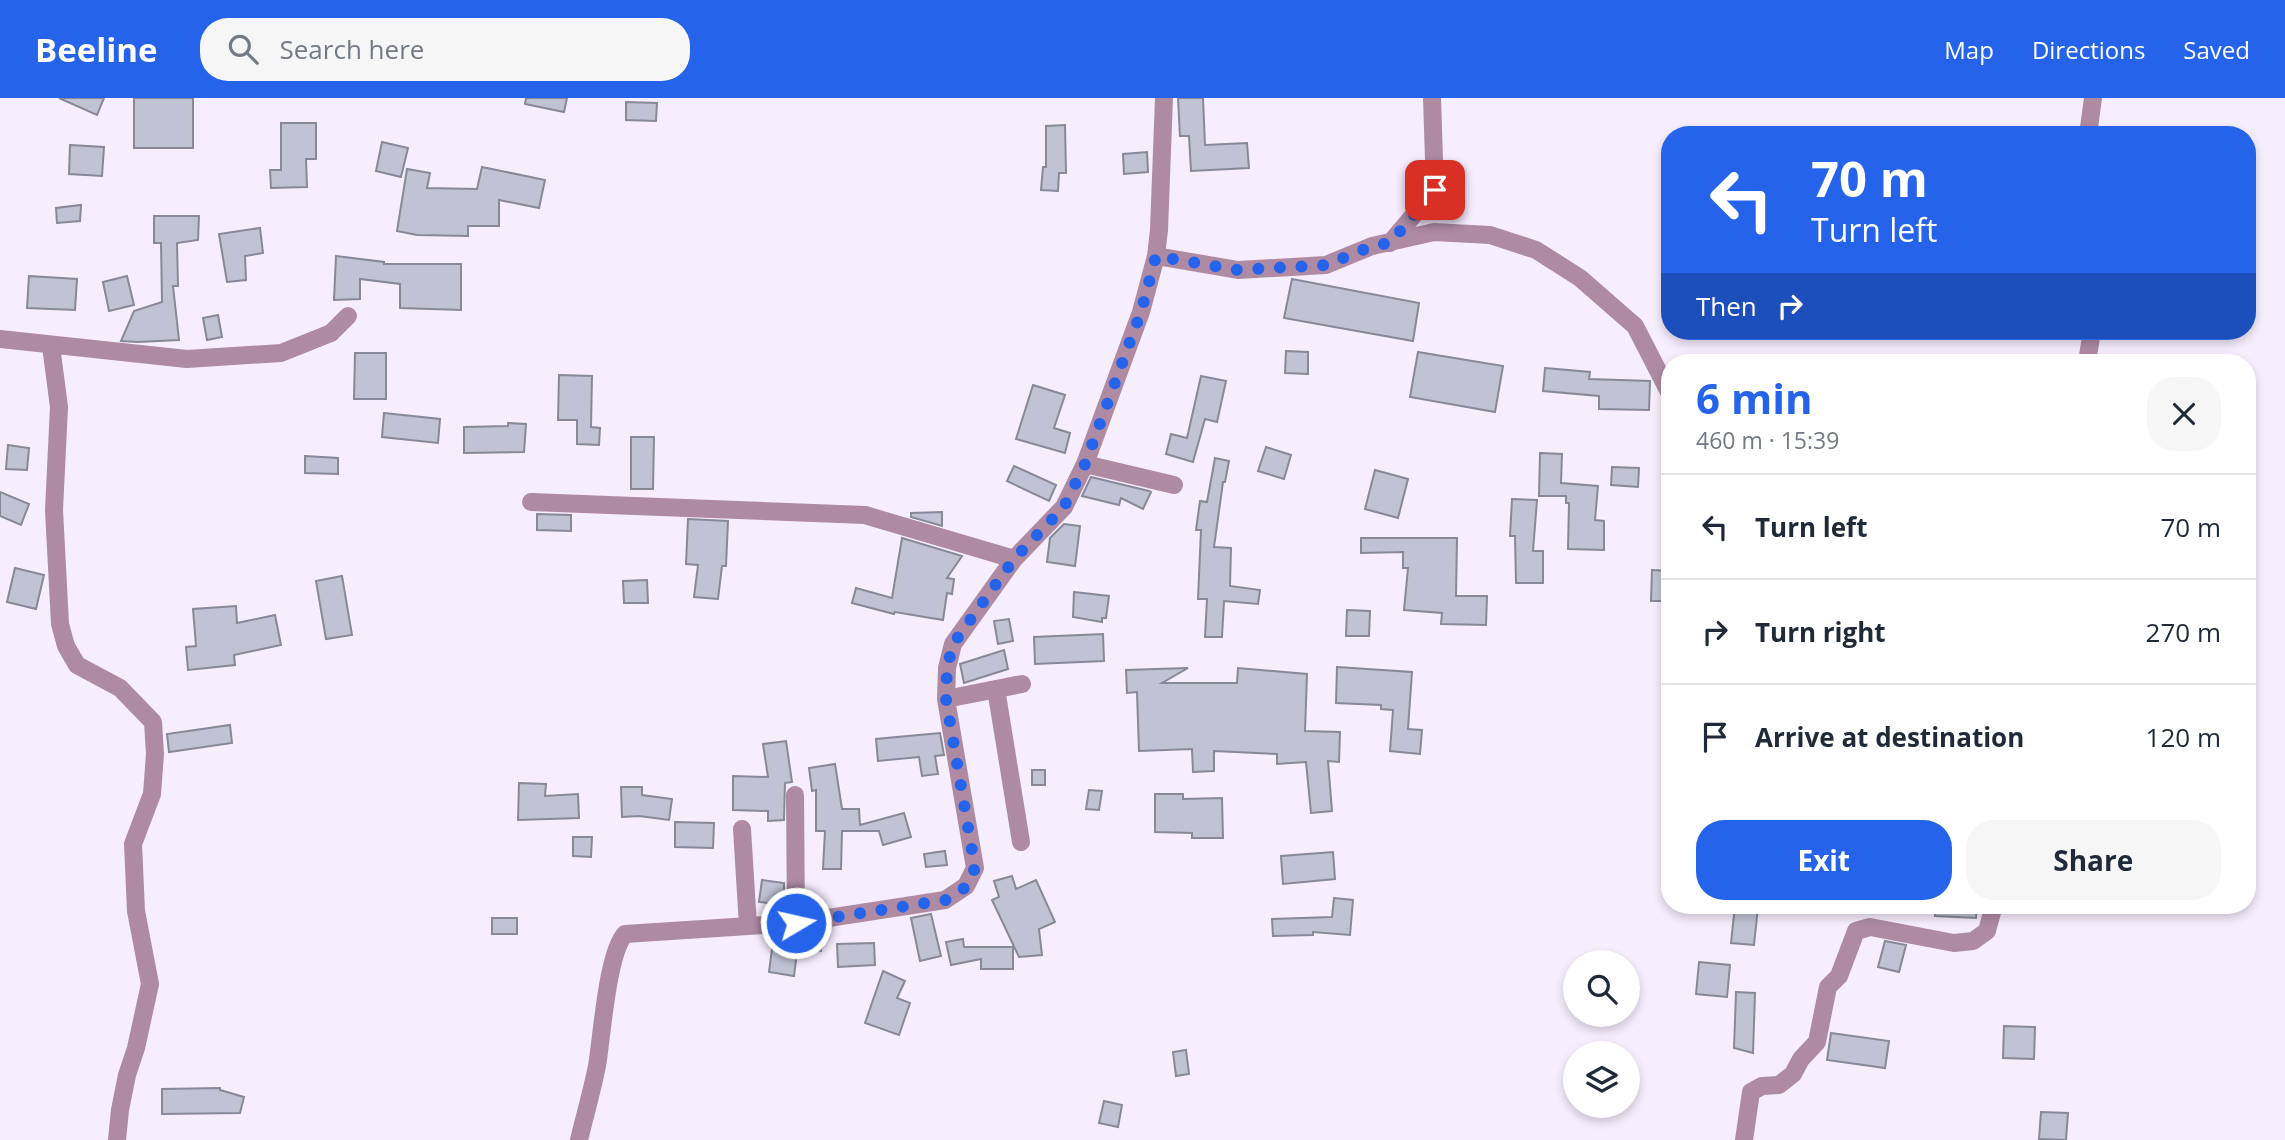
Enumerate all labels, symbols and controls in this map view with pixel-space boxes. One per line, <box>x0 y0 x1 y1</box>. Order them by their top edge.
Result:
search box <box>200 18 690 81</box>
text: Beeline <box>35 27 158 72</box>
icon: search <box>224 30 262 68</box>
text: Search here <box>280 31 424 67</box>
text: Map <box>1944 33 1994 66</box>
text: Directions <box>2032 33 2145 66</box>
text: Saved <box>2183 33 2250 66</box>
text: 70 m <box>1811 145 1928 211</box>
icon: left <box>1696 154 1787 245</box>
pin <box>1405 160 1465 220</box>
icon: arrive <box>1416 171 1454 209</box>
text: Turn left <box>1811 208 1937 251</box>
icon: right <box>1771 287 1809 325</box>
text: Then <box>1696 288 1757 324</box>
text: 6 min <box>1696 369 1813 426</box>
button: close <box>2147 377 2221 451</box>
text: 460 m · 15:39 <box>1696 424 1839 456</box>
icon: left <box>1696 508 1734 546</box>
text: Turn left <box>1755 509 1867 545</box>
text: 70 m <box>2160 509 2221 545</box>
icon: right <box>1696 613 1734 651</box>
text: Turn right <box>1755 614 1886 650</box>
text: 270 m <box>2146 614 2221 650</box>
icon: arrive <box>1696 718 1734 756</box>
text: Arrive at destination <box>1755 719 2024 755</box>
text: 120 m <box>2146 719 2221 755</box>
button: Exit <box>1696 820 1952 900</box>
button: Share <box>1966 820 2221 900</box>
position arrow <box>759 886 833 960</box>
map controls <box>1563 950 1640 1118</box>
button: search <box>1563 950 1640 1027</box>
button: layers <box>1563 1041 1640 1118</box>

